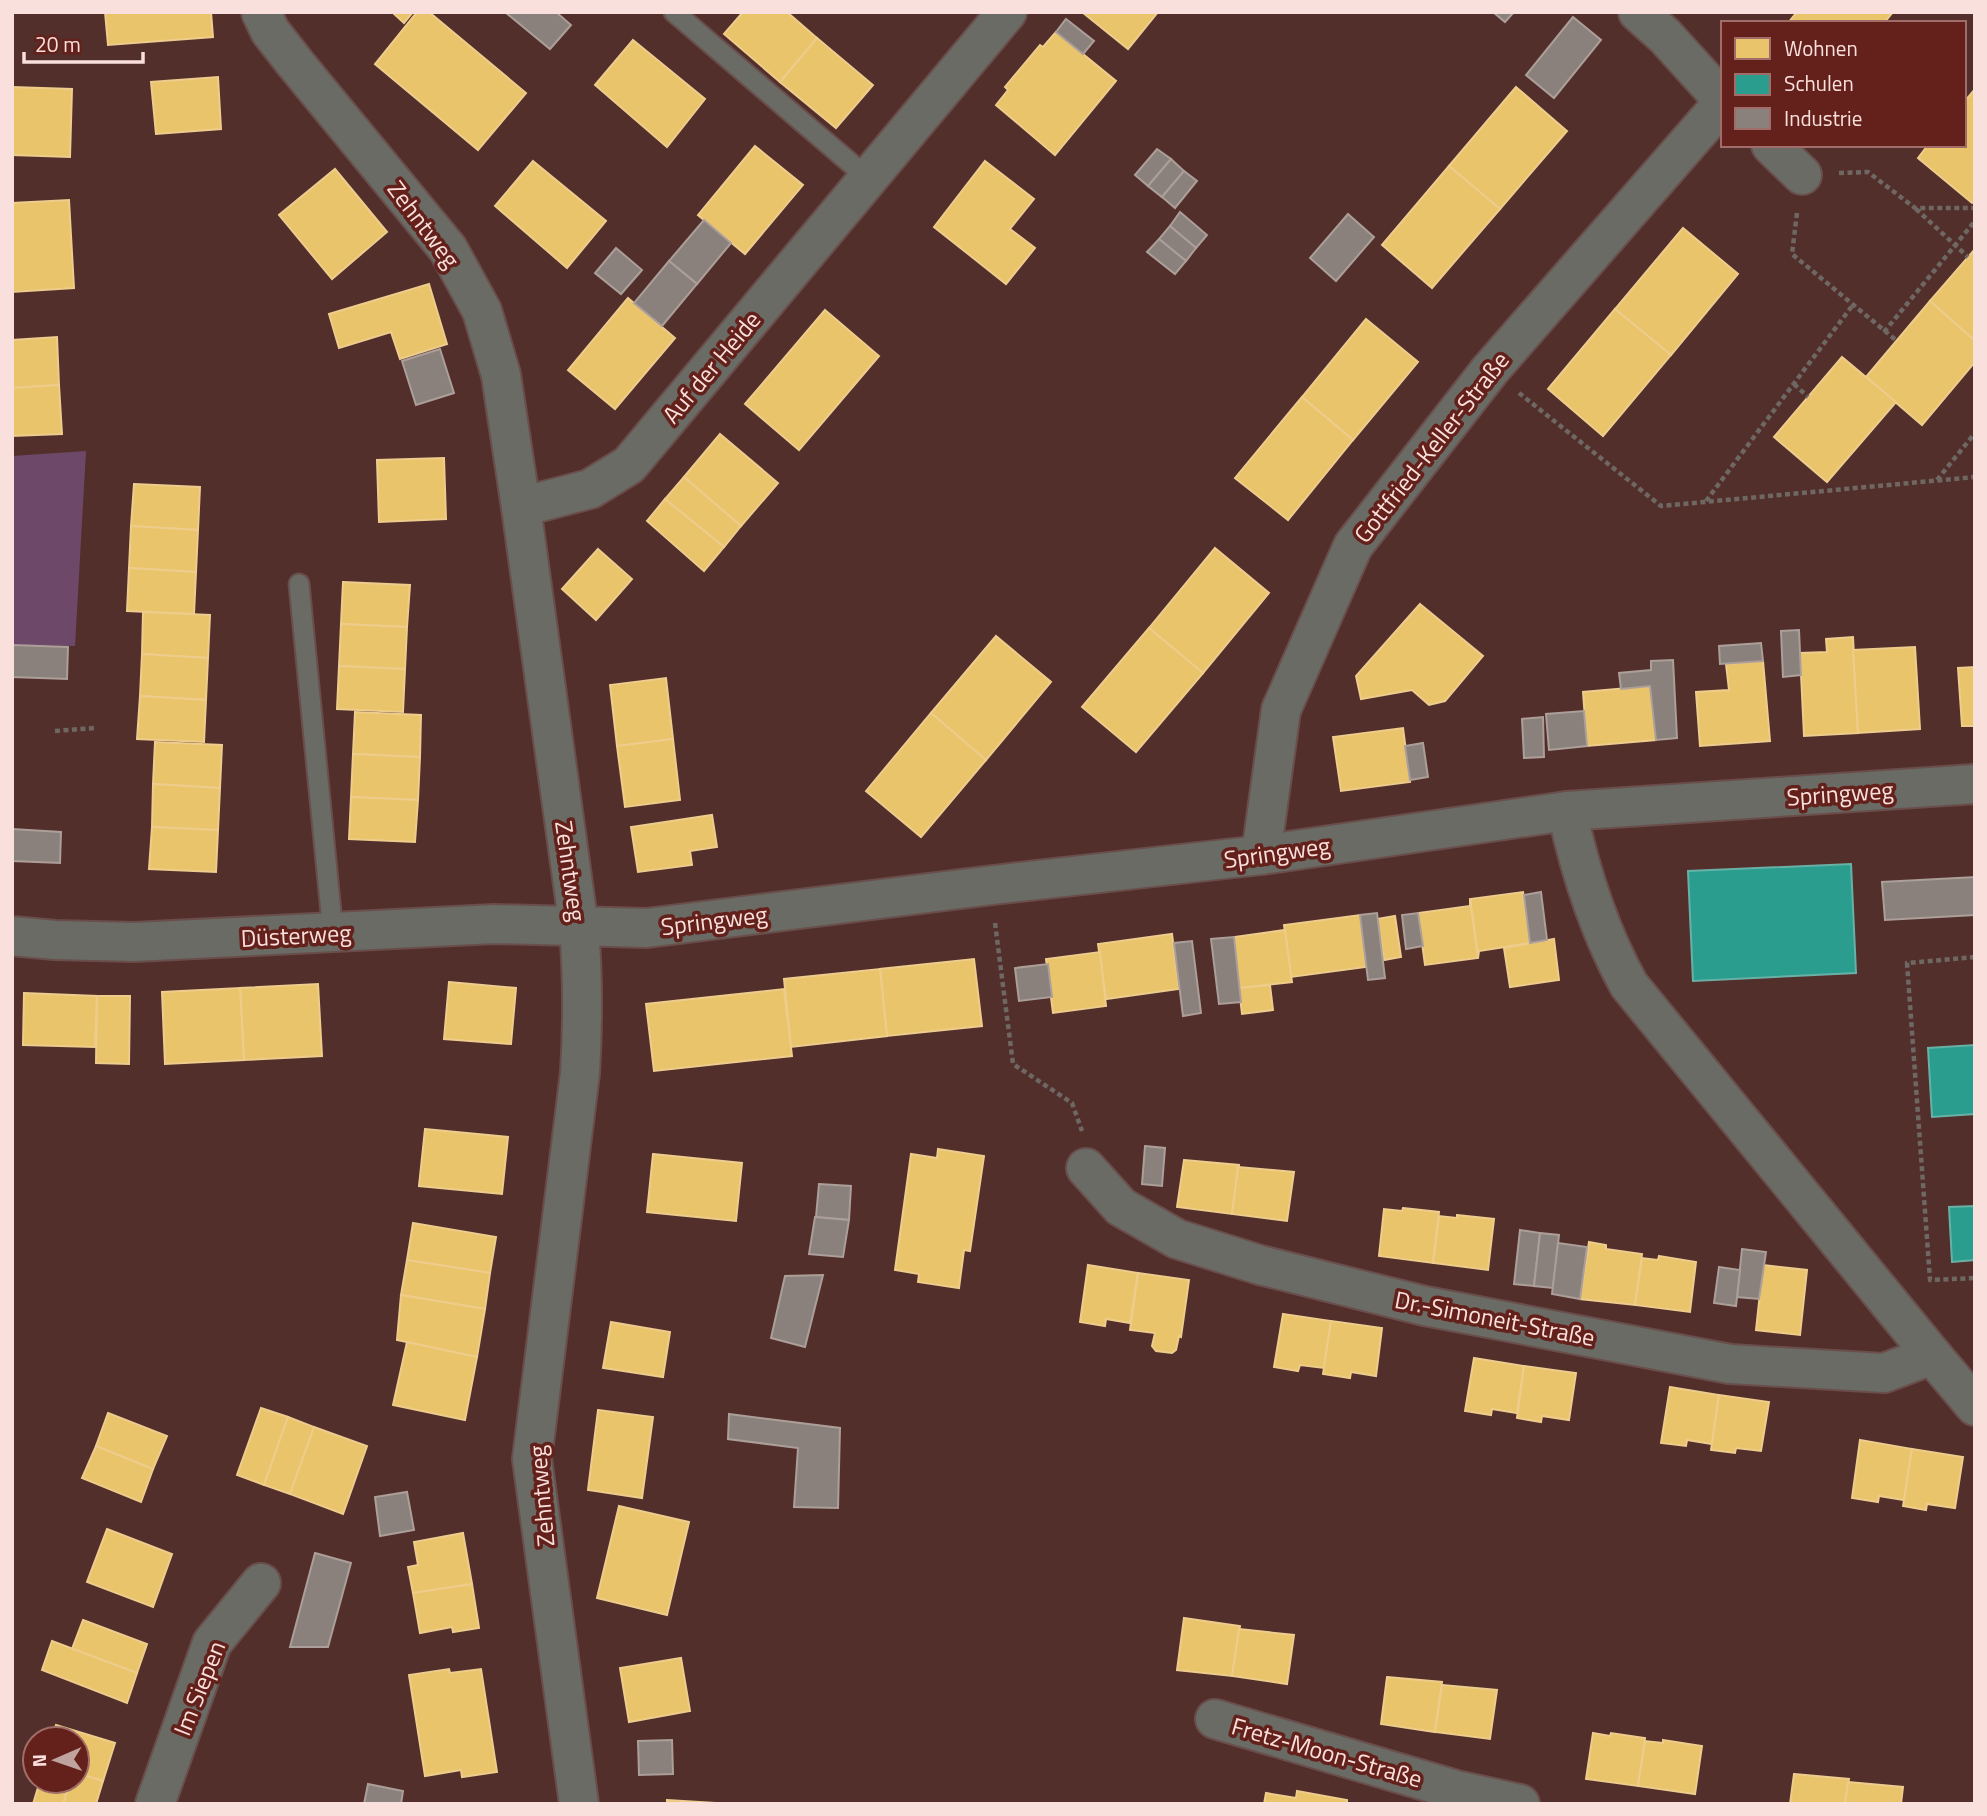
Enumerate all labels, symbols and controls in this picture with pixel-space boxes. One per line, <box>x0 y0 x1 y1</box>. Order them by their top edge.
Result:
scale bar <box>24 21 144 65</box>
legend <box>1721 21 1966 147</box>
text: 20 m <box>35 28 81 60</box>
text: Wohnen <box>1784 32 1858 64</box>
text: Schulen <box>1784 67 1854 99</box>
text: Industrie <box>1784 102 1862 134</box>
street label: Zehntweg <box>379 173 469 275</box>
street label: Auf der Heide <box>653 303 769 431</box>
street label: Gottfried-Keller-Straße <box>1345 344 1517 550</box>
street label: Springweg <box>1785 771 1895 815</box>
street label: Zehntweg <box>546 818 596 924</box>
street label: Springweg <box>1221 827 1333 877</box>
street label: Springweg <box>659 896 769 944</box>
street label: Düsterweg <box>240 914 352 956</box>
street label: Dr.-Simoneit-Straße <box>1392 1281 1598 1355</box>
street label: Zehntweg <box>519 1444 563 1548</box>
street label: Im Siepen <box>164 1635 234 1741</box>
street label: Fretz-Moon-Straße <box>1227 1708 1427 1796</box>
north arrow <box>21 1725 91 1795</box>
text: N <box>24 1754 53 1768</box>

